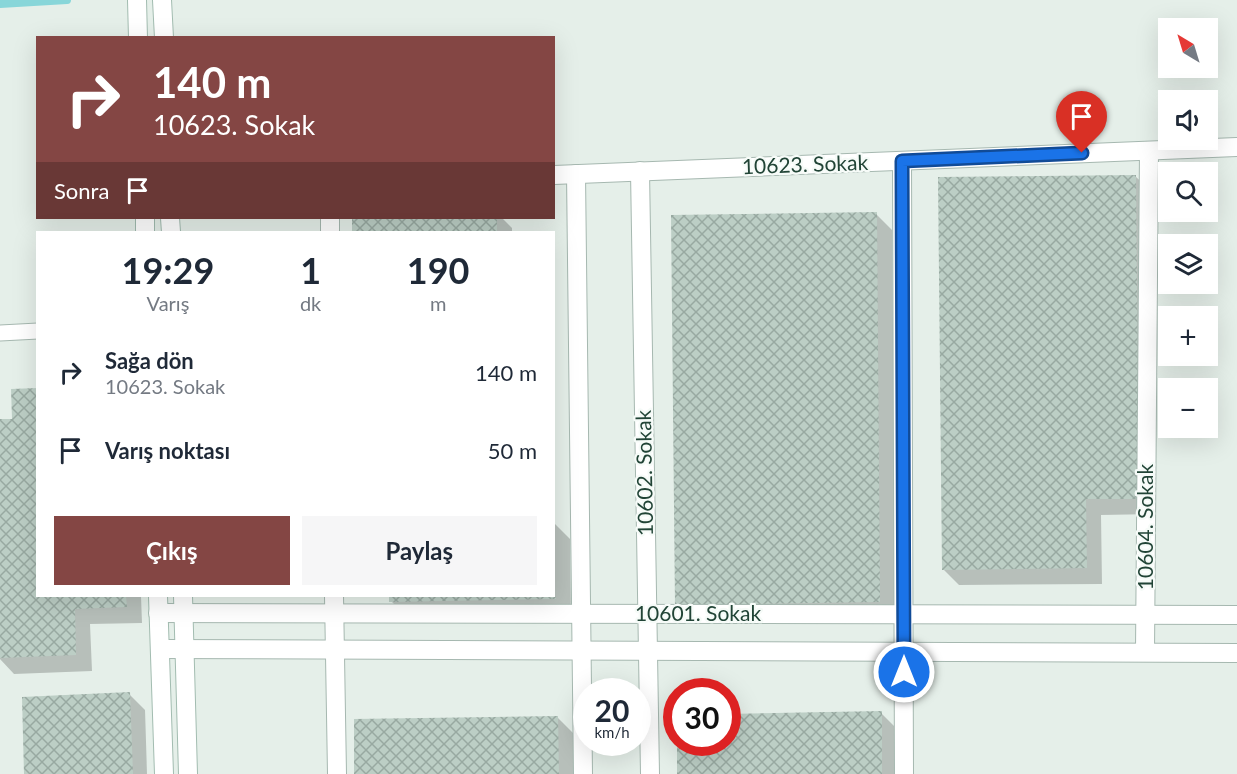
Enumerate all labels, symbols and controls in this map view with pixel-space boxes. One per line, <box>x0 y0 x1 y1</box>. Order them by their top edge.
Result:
north arrow <box>1158 18 1218 78</box>
map controls <box>1158 18 1218 438</box>
text: 140 m <box>153 57 271 107</box>
icon: right <box>54 60 132 138</box>
button: sound <box>1158 90 1218 150</box>
pin <box>1056 91 1107 153</box>
icon: arrive <box>1065 100 1098 133</box>
text: 10623. Sokak <box>153 108 315 141</box>
street label: 10623. Sokak <box>741 149 869 178</box>
button: search <box>1158 162 1218 222</box>
icon: arrive <box>121 174 154 207</box>
text: Sonra <box>54 177 109 204</box>
button: layers <box>1158 234 1218 294</box>
text: 19:29 <box>122 248 214 292</box>
text: 1 <box>300 248 321 292</box>
text: 190 <box>407 248 469 292</box>
text: Varış <box>147 291 189 315</box>
text: dk <box>300 291 321 315</box>
text: m <box>430 291 446 315</box>
button: + <box>1158 306 1218 366</box>
text: Sağa dön <box>105 347 194 374</box>
icon: right <box>54 356 87 389</box>
text: 140 m <box>475 359 537 386</box>
text: 10623. Sokak <box>105 374 225 398</box>
button: − <box>1158 378 1218 438</box>
street label: 10602. Sokak <box>630 409 657 536</box>
icon: arrive <box>54 434 87 467</box>
text: Varış noktası <box>105 437 230 464</box>
text: 50 m <box>488 437 537 464</box>
street label: 10604. Sokak <box>1132 464 1157 590</box>
button: Çıkış <box>54 516 290 585</box>
button: Paylaş <box>302 516 537 585</box>
street label: 10601. Sokak <box>635 600 761 625</box>
position arrow <box>872 640 936 704</box>
speed limit sign: 30 <box>663 678 741 756</box>
text: 20 <box>595 692 629 728</box>
text: km/h <box>594 723 630 741</box>

